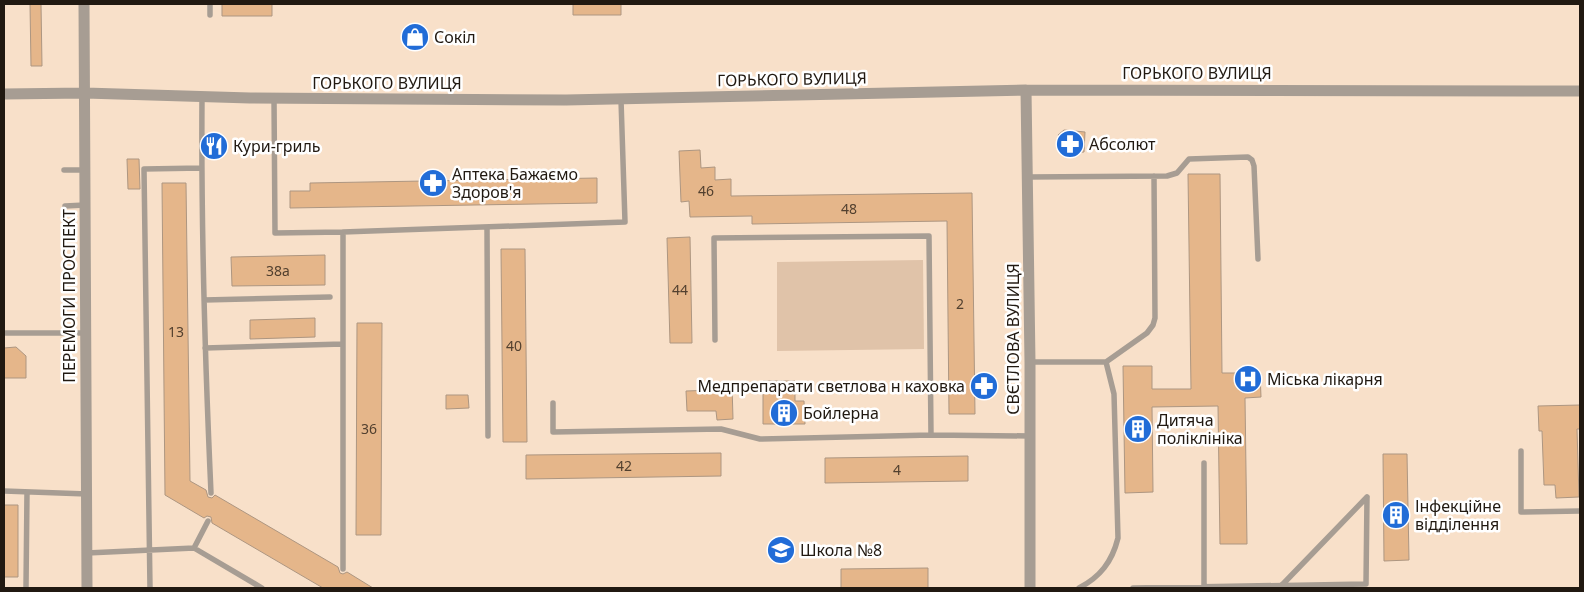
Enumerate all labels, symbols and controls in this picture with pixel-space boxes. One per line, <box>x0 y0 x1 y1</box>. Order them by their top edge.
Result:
shop icon: Сокіл <box>400 22 430 52</box>
place label: Сокіл <box>434 26 476 48</box>
street label: ГОРЬКОГО ВУЛИЦЯ <box>1122 62 1272 84</box>
street label: ГОРЬКОГО ВУЛИЦЯ <box>717 67 867 91</box>
street label: ГОРЬКОГО ВУЛИЦЯ <box>312 72 462 94</box>
pharmacy icon: Абсолют <box>1055 129 1085 159</box>
restaurant icon: Кури-гриль <box>199 131 229 161</box>
place label: Абсолют <box>1089 133 1156 155</box>
place label: Кури-гриль <box>233 135 321 157</box>
place label: Аптека Бажаємо Здоров'я <box>452 163 578 203</box>
pharmacy icon: Аптека Бажаємо Здоров'я <box>418 168 448 198</box>
house number: 46 <box>698 181 714 200</box>
house number: 48 <box>841 199 857 218</box>
street label: ПЕРЕМОГИ ПРОСПЕКТ <box>58 209 80 383</box>
house number: 38а <box>266 261 290 280</box>
street label: СВЄТЛОВА ВУЛИЦЯ <box>1002 263 1024 415</box>
house number: 44 <box>672 280 688 299</box>
house number: 2 <box>956 294 964 313</box>
house number: 13 <box>168 322 184 341</box>
house number: 40 <box>506 336 522 355</box>
hospital icon: Міська лікарня <box>1233 364 1263 394</box>
place label: Міська лікарня <box>1267 368 1383 390</box>
pharmacy icon: Медпрепарати светлова н каховка <box>969 371 999 401</box>
place label: Медпрепарати светлова н каховка <box>698 375 965 397</box>
building icon: Бойлерна <box>769 398 799 428</box>
place label: Бойлерна <box>803 402 879 424</box>
place label: Дитяча поліклініка <box>1157 409 1243 449</box>
building icon: Дитяча поліклініка <box>1123 414 1153 444</box>
house number: 36 <box>361 419 377 438</box>
house number: 42 <box>616 456 632 475</box>
house number: 4 <box>893 460 901 479</box>
place label: Інфекційне відділення <box>1415 495 1501 535</box>
building icon: Інфекційне відділення <box>1381 500 1411 530</box>
school or university icon: Школа №8 <box>766 535 796 565</box>
place label: Школа №8 <box>800 539 882 561</box>

